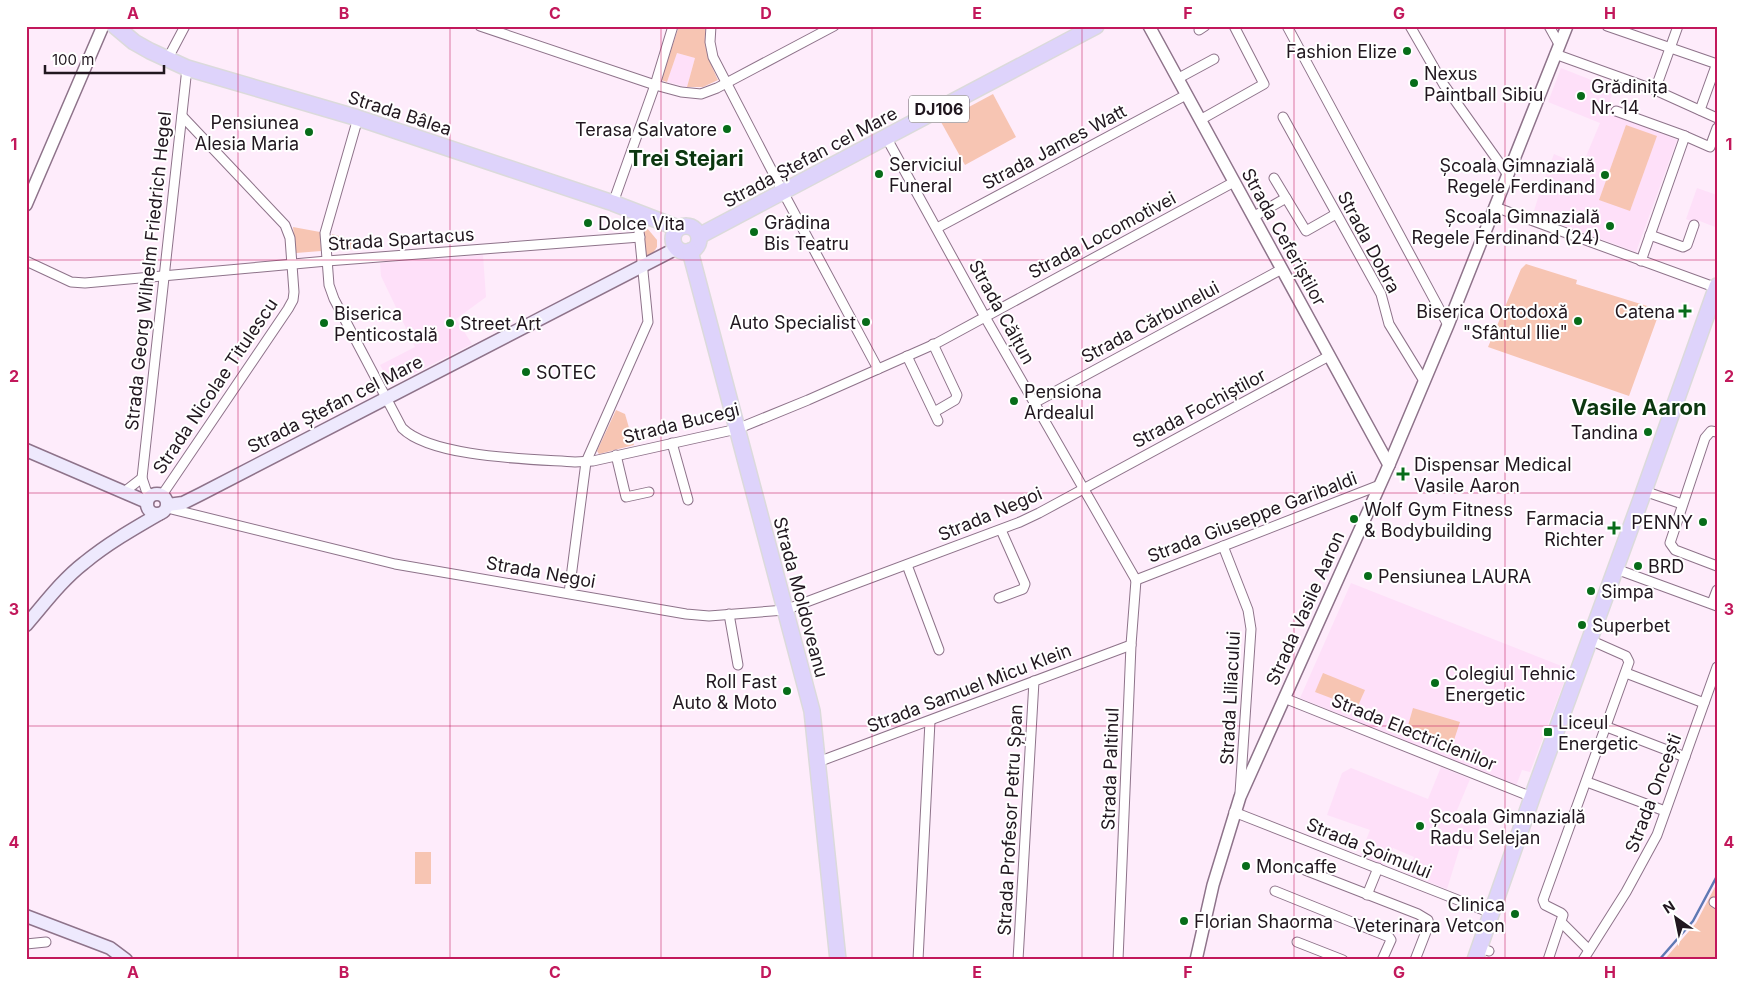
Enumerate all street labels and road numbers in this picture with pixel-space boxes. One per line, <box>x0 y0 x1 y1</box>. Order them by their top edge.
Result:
street label: Strada Bâlea <box>346 86 454 140</box>
road number: DJ106 <box>909 96 969 122</box>
street label: Strada James Watt <box>978 100 1130 194</box>
street label: Strada Ștefan cel Mare <box>719 102 901 213</box>
street label: Strada Georg Wilhelm Friedrich Hegel <box>121 110 175 432</box>
street label: Strada Ceferiștilor <box>1237 165 1331 310</box>
street label: Strada Locomotivei <box>1025 187 1179 283</box>
street label: Strada Dobra <box>1333 188 1405 296</box>
street label: Strada Spartacus <box>327 223 475 255</box>
street label: Strada Călțun <box>964 256 1039 368</box>
street label: Strada Cărbunelui <box>1078 277 1222 367</box>
street label: Strada Nicolae Titulescu <box>148 294 282 478</box>
street label: Strada Ștefan cel Mare <box>244 351 427 458</box>
street label: Strada Fochiștilor <box>1129 364 1270 453</box>
street label: Strada Bucegi <box>621 398 741 448</box>
street label: Strada Giuseppe Garibaldi <box>1144 467 1360 567</box>
street label: Strada Negoi <box>935 483 1045 545</box>
street label: Strada Moldoveanu <box>769 514 833 680</box>
street label: Strada Vasile Aaron <box>1262 528 1348 688</box>
street label: Strada Negoi <box>485 552 597 592</box>
street label: Strada Liliacului <box>1216 630 1244 766</box>
street label: Strada Samuel Micu Klein <box>864 639 1074 737</box>
street label: Strada Electricienilor <box>1329 689 1500 775</box>
street label: Strada Profesor Petru Șpan <box>993 704 1028 936</box>
street label: Strada Paltinul <box>1097 707 1123 831</box>
street label: Strada Oncești <box>1621 731 1686 856</box>
street label: Strada Șoimului <box>1303 813 1435 884</box>

